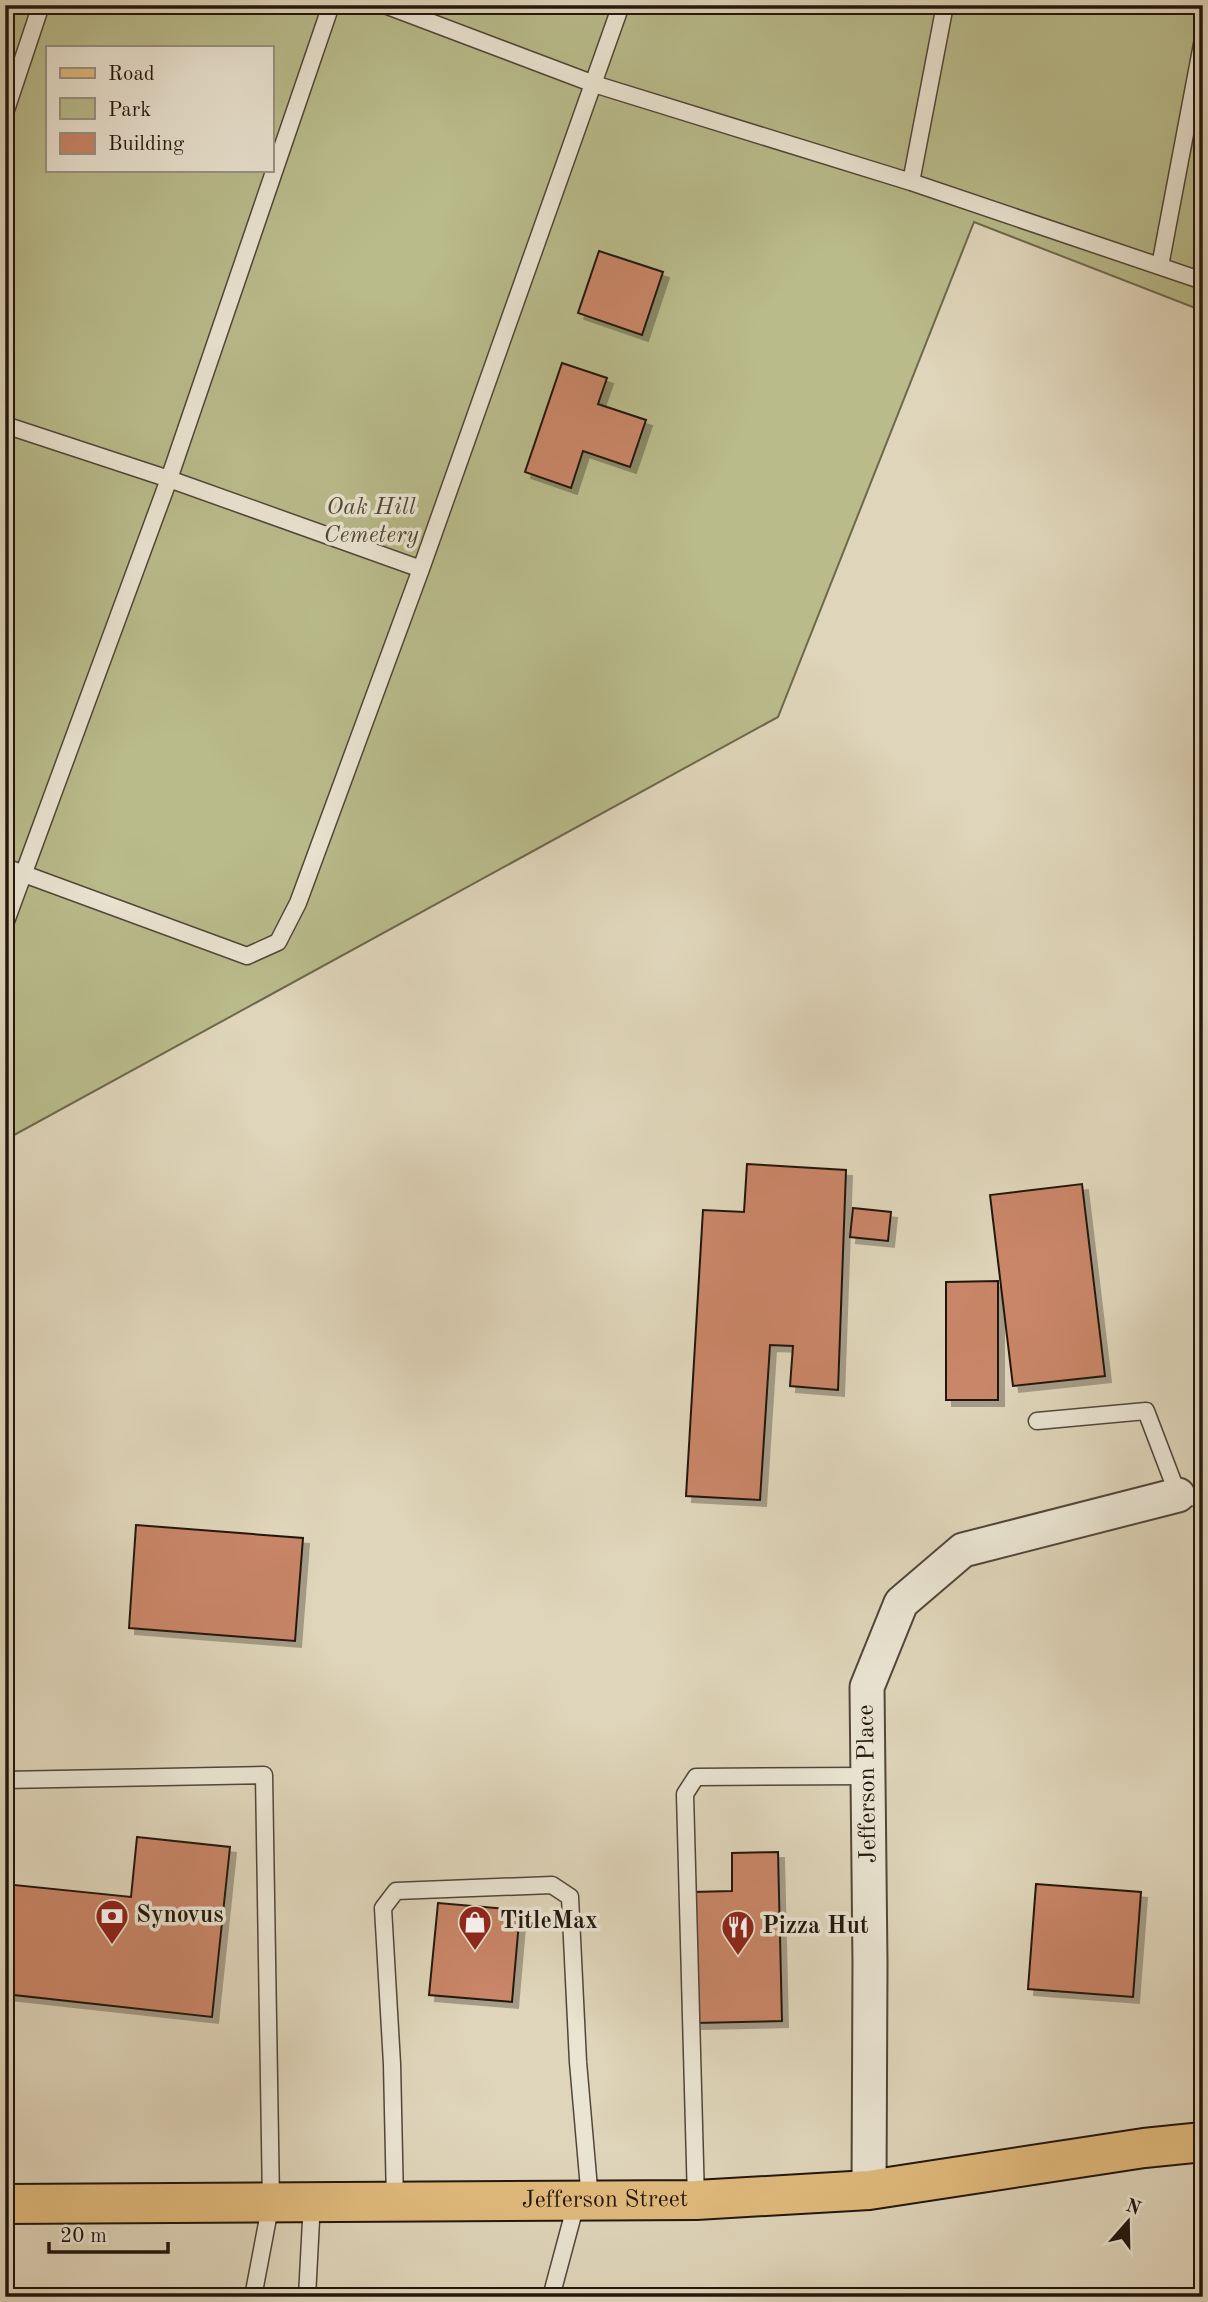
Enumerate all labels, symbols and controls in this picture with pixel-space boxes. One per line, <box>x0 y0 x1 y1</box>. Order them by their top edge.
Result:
legend <box>46 46 273 172</box>
text: Road <box>108 64 155 85</box>
text: Park <box>108 100 151 121</box>
text: Building <box>108 134 185 155</box>
park label: Oak Hill Cemetery <box>323 496 419 548</box>
street label: Jefferson Place <box>855 1704 881 1864</box>
bank icon: Synovus <box>93 1897 131 1946</box>
shop icon: TitleMax <box>456 1903 494 1952</box>
place label: Synovus <box>136 1904 224 1928</box>
restaurant icon: Pizza Hut <box>719 1908 757 1957</box>
place label: TitleMax <box>500 1910 598 1934</box>
place label: Pizza Hut <box>762 1915 869 1939</box>
north arrow <box>1092 2186 1162 2256</box>
street label: Jefferson Street <box>522 2188 688 2213</box>
text: N <box>1123 2197 1143 2220</box>
scale bar <box>49 2211 168 2255</box>
text: 20 m <box>60 2226 107 2247</box>

